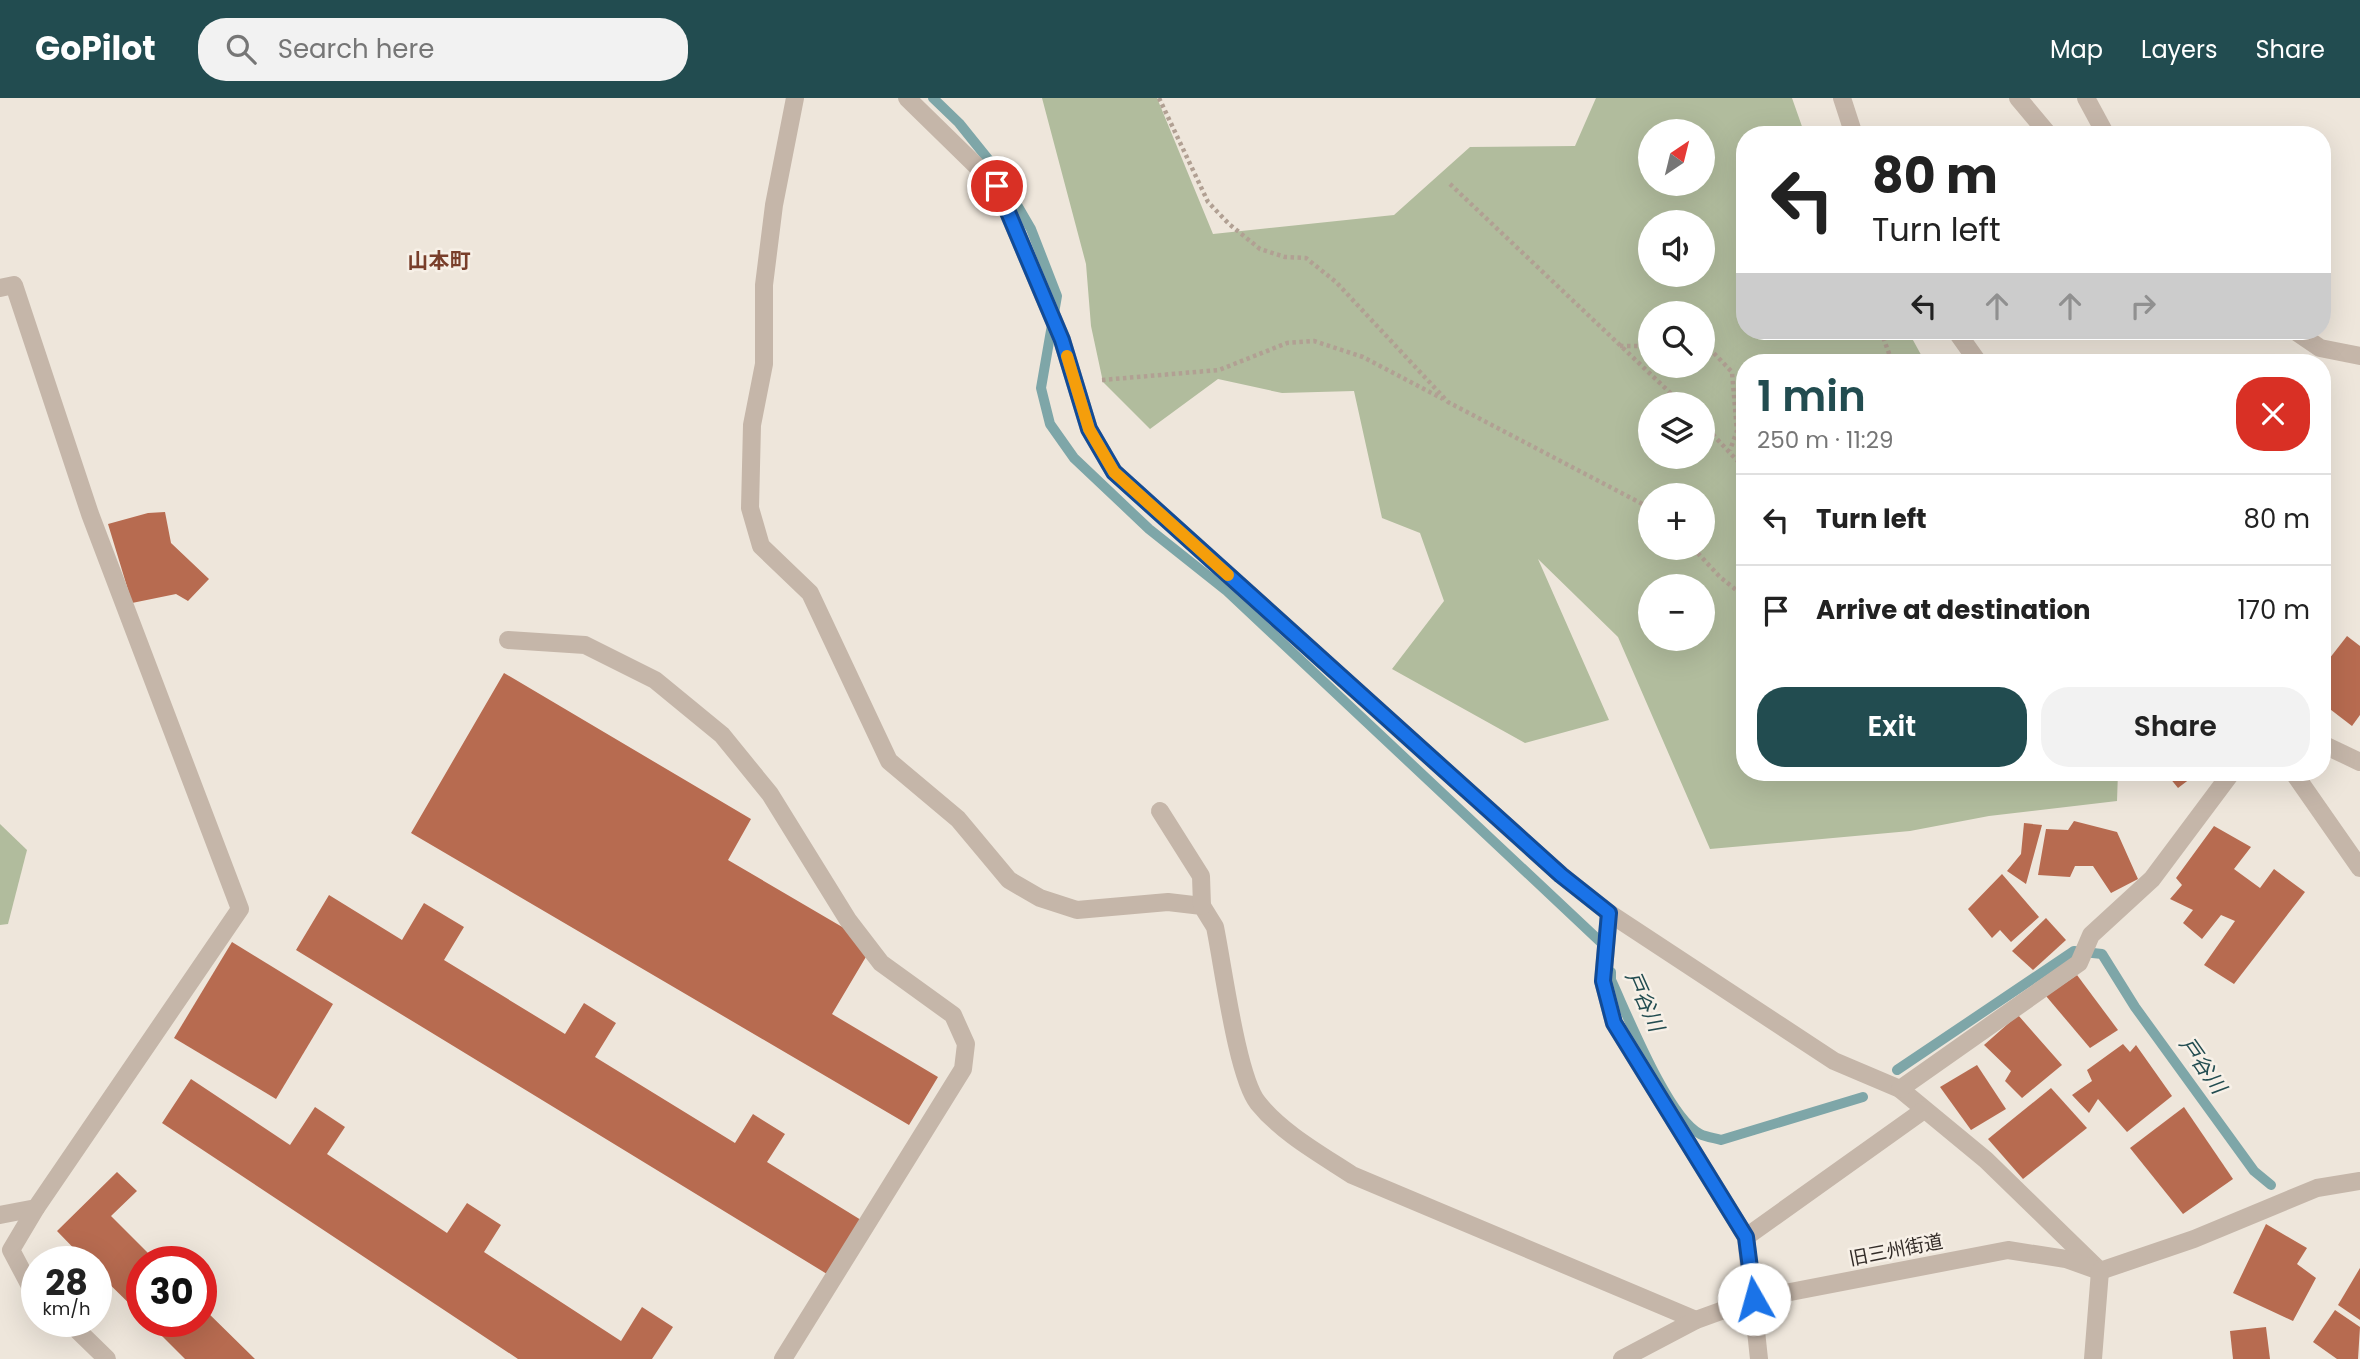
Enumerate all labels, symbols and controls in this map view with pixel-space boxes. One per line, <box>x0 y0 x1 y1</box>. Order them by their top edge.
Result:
search box <box>198 18 688 81</box>
text: GoPilot <box>35 25 156 72</box>
icon: search <box>222 30 260 68</box>
text: Search here <box>278 31 434 67</box>
text: Map <box>2050 33 2103 66</box>
text: Layers <box>2141 33 2217 66</box>
text: Share <box>2255 33 2325 66</box>
north arrow <box>1638 119 1715 196</box>
map controls <box>1638 119 1715 651</box>
text: 80 m <box>1872 142 1998 210</box>
icon: left <box>1757 154 1848 245</box>
pin <box>967 156 1027 216</box>
icon: arrive <box>978 167 1016 205</box>
text: Turn left <box>1872 207 2001 252</box>
button: sound <box>1638 210 1715 287</box>
district label: 山本町 <box>408 246 471 275</box>
icon: left <box>1905 287 1943 325</box>
icon: ahead <box>1978 287 2016 325</box>
icon: ahead <box>2051 287 2089 325</box>
icon: right <box>2124 287 2162 325</box>
button: search <box>1638 301 1715 378</box>
text: 1 min <box>1757 367 1866 426</box>
button: close <box>2236 377 2310 451</box>
button: layers <box>1638 392 1715 469</box>
text: 250 m · 11:29 <box>1757 424 1893 456</box>
button: + <box>1638 483 1715 560</box>
icon: left <box>1757 501 1795 539</box>
text: Turn left <box>1816 501 1927 537</box>
text: 80 m <box>2244 501 2310 537</box>
button: − <box>1638 574 1715 651</box>
icon: arrive <box>1757 592 1795 630</box>
text: Arrive at destination <box>1816 592 2091 628</box>
text: 170 m <box>2237 592 2310 628</box>
button: Exit <box>1757 687 2027 767</box>
button: Share <box>2041 687 2310 767</box>
water label: 戸谷川 <box>1619 966 1672 1038</box>
water label: 戸谷川 <box>2173 1031 2234 1101</box>
street label: 旧三州街道 <box>1847 1228 1945 1272</box>
speed limit sign: 30 <box>126 1246 217 1337</box>
text: 28 <box>45 1258 88 1307</box>
position arrow <box>1717 1262 1791 1336</box>
text: km/h <box>43 1296 90 1321</box>

